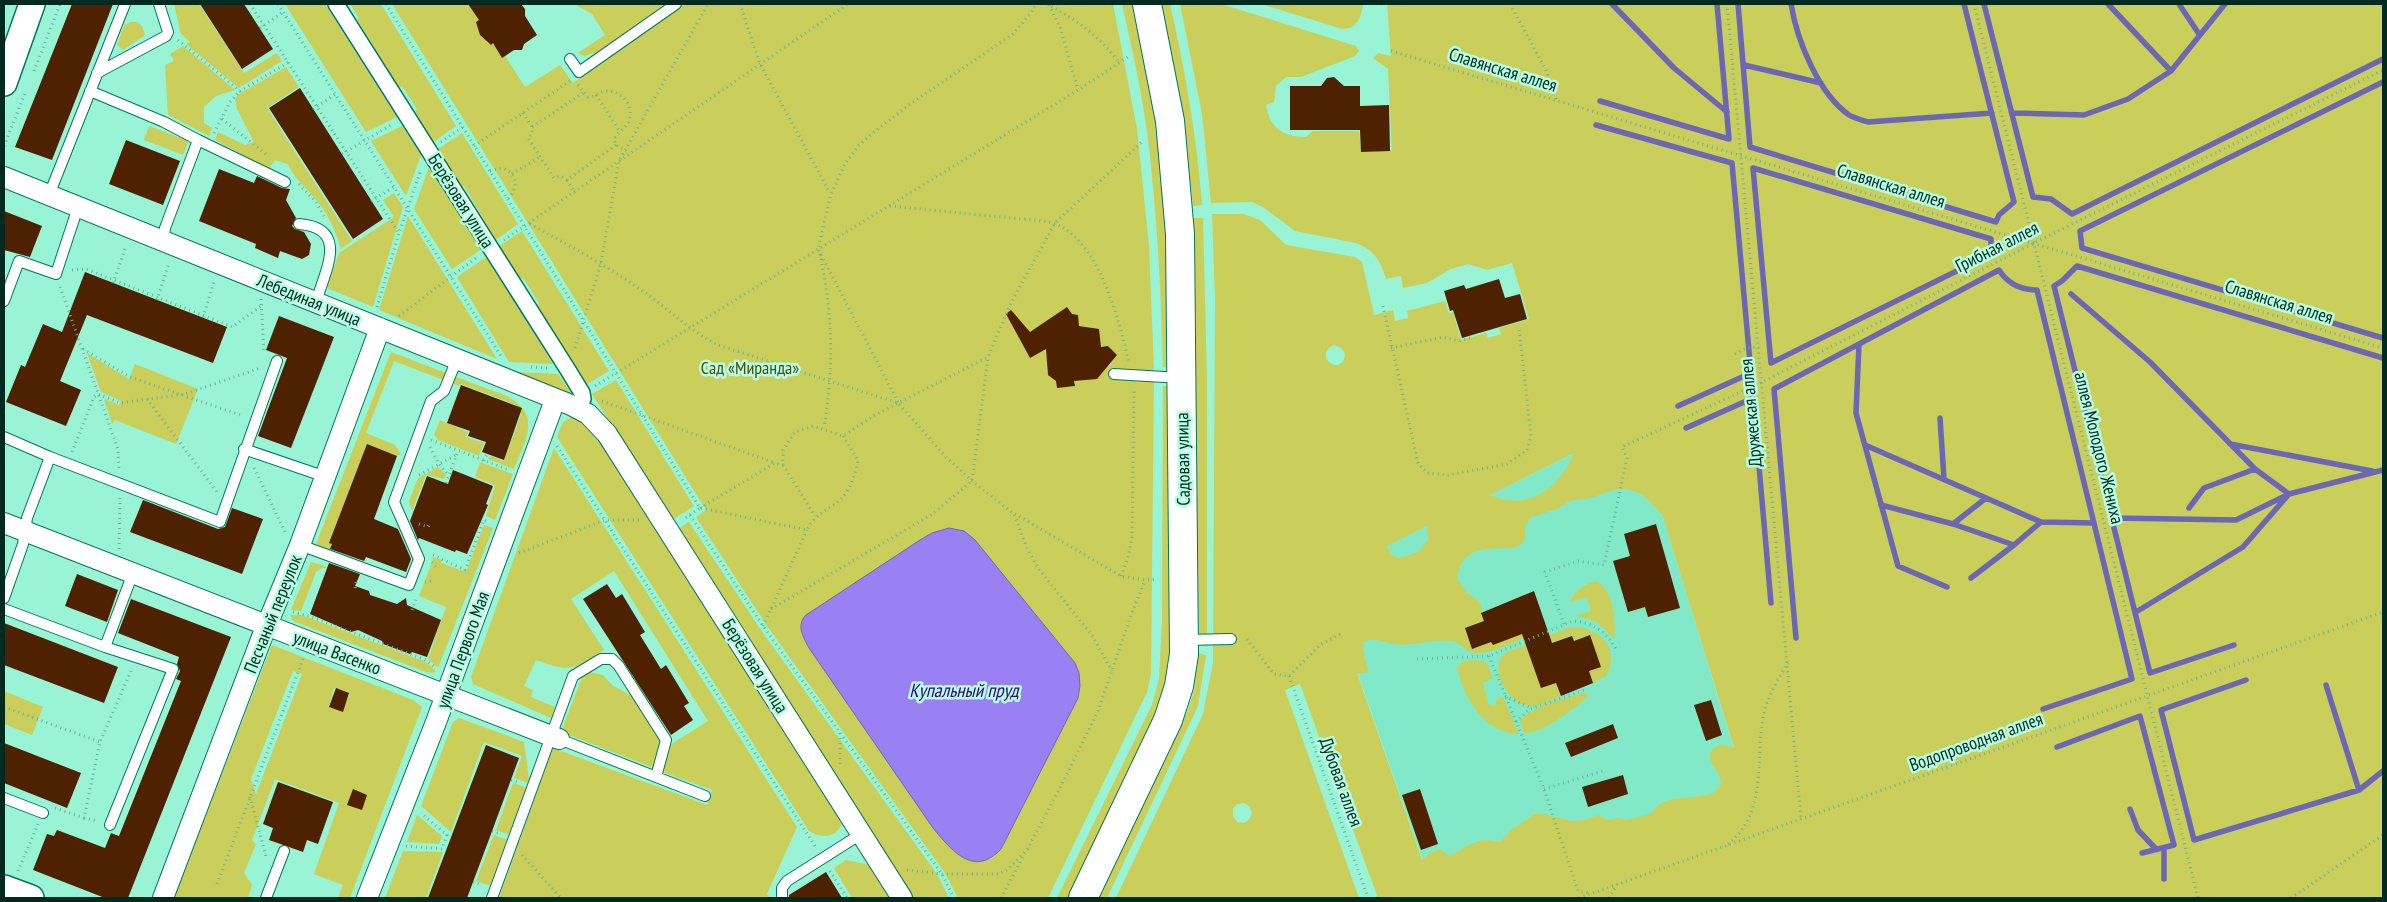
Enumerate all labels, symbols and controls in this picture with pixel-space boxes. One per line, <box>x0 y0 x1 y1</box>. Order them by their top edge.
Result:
street label: Славянская аллея <box>1446 42 1560 97</box>
street label: Берёзовая улица <box>423 149 499 252</box>
street label: Славянская аллея <box>1834 158 1948 213</box>
street label: Грибная аллея <box>1951 216 2042 277</box>
street label: Лебединая улица <box>253 268 364 331</box>
street label: Славянская аллея <box>2222 274 2336 329</box>
park label: Сад «Миранда» <box>701 356 799 379</box>
street label: Дружеская аллея <box>1734 358 1767 468</box>
street label: аллея Молодого Жениха <box>2069 369 2129 526</box>
street label: Садовая улица <box>1170 412 1195 506</box>
street label: Песчаный переулок <box>238 551 307 676</box>
street label: улица Первого Мая <box>431 588 494 711</box>
street label: Берёзовая улица <box>717 614 793 717</box>
street label: улица Васенко <box>290 625 385 680</box>
water label: Купальный пруд <box>909 678 1020 702</box>
street label: Водопроводная аллея <box>1906 707 2046 776</box>
street label: Дубовая аллея <box>1315 734 1368 830</box>

